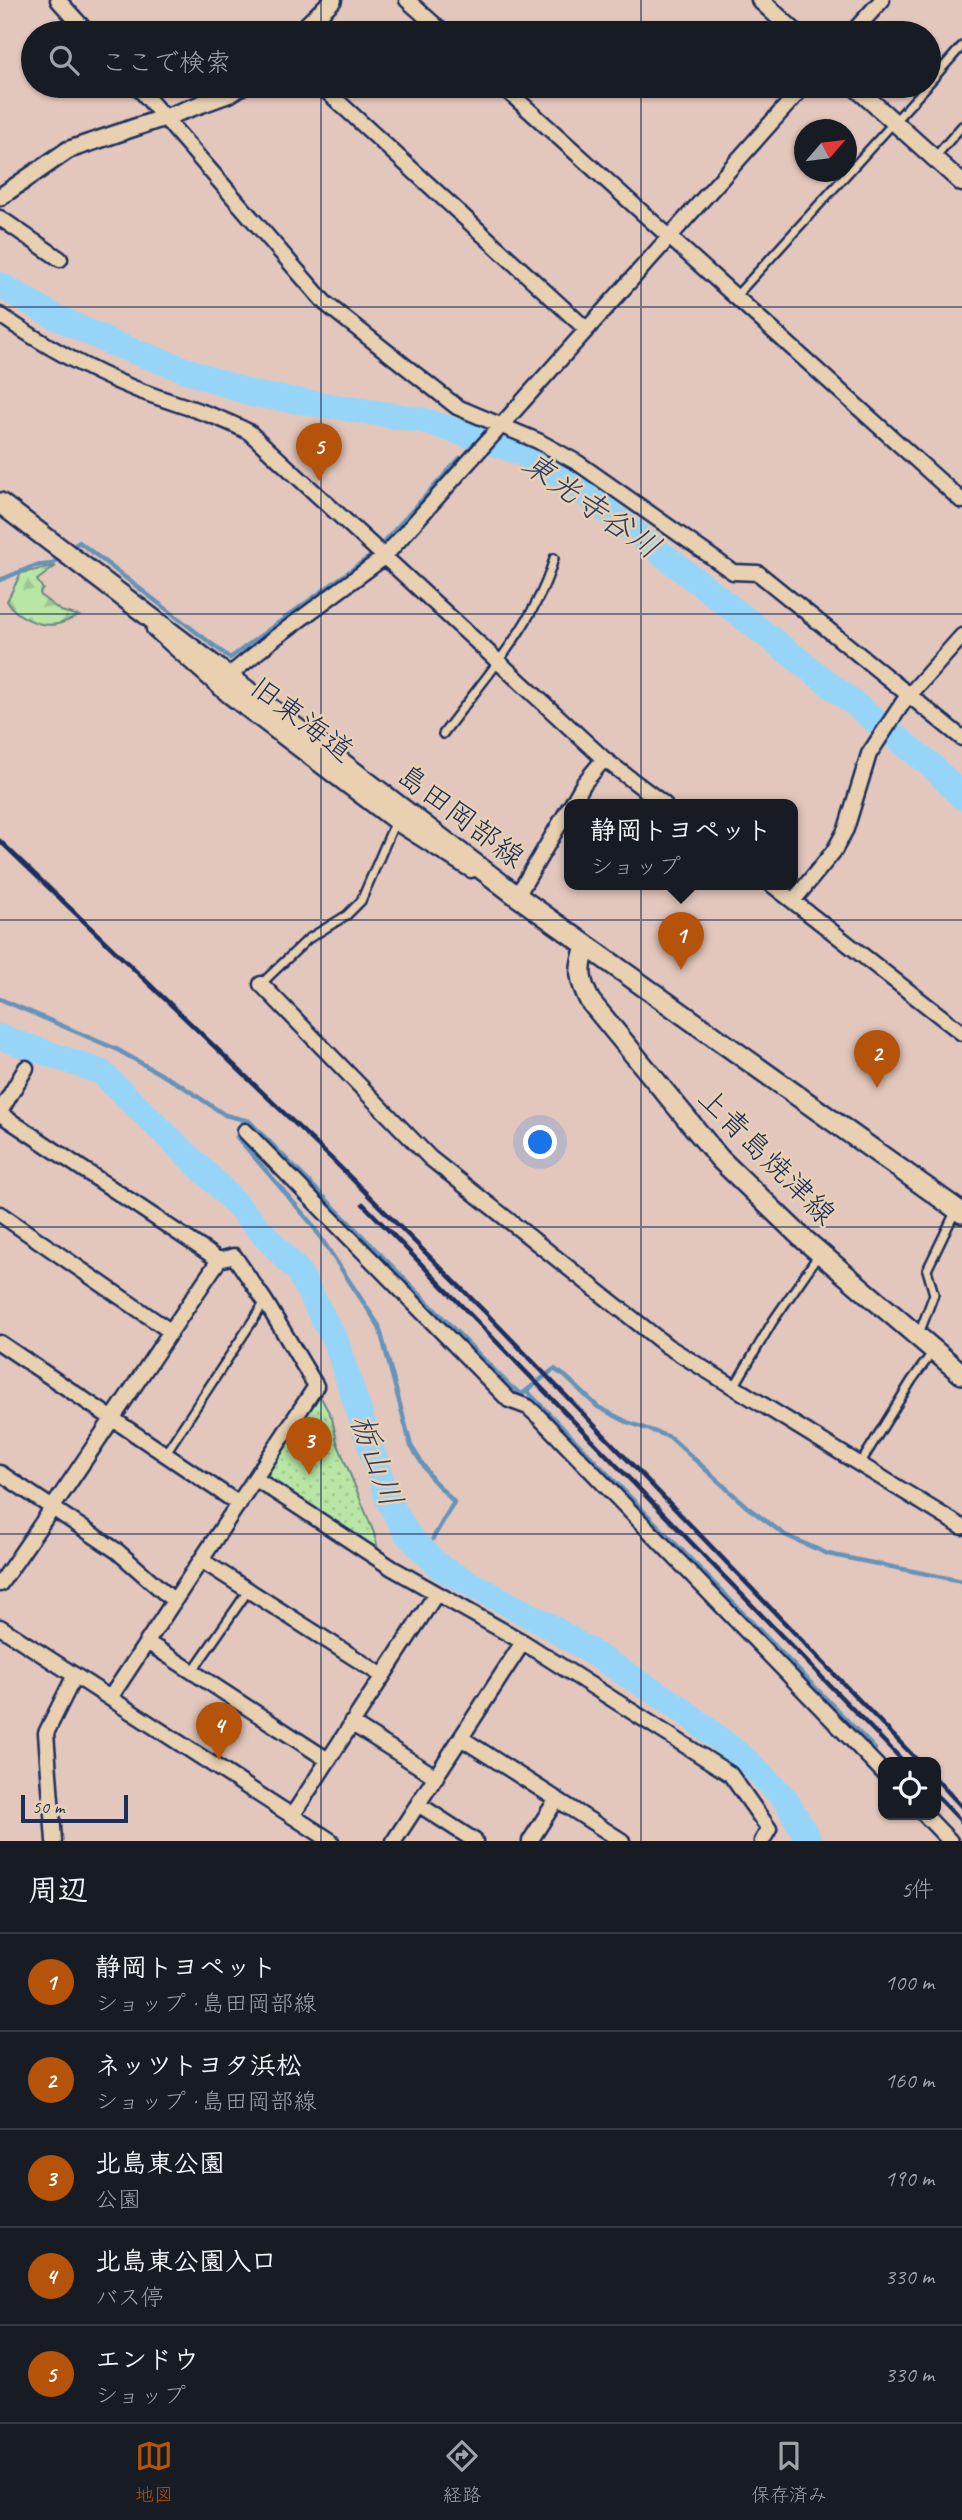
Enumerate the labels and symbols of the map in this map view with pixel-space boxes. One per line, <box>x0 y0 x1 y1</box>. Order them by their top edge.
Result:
north arrow <box>794 119 857 182</box>
pin: 5 <box>296 423 342 481</box>
water label: 東光寺谷川 <box>514 443 669 568</box>
street label: 旧東海道 <box>243 668 361 770</box>
street label: 島田岡部線 <box>390 756 532 876</box>
pin: 1 <box>658 912 704 970</box>
pin: 2 <box>854 1030 900 1088</box>
street label: 上青島焼津線 <box>690 1079 844 1233</box>
your location <box>523 1125 557 1159</box>
water label: 栃山川 <box>341 1408 412 1512</box>
pin: 3 <box>286 1417 332 1475</box>
pin: 4 <box>196 1702 242 1760</box>
scale bar <box>21 1792 128 1824</box>

